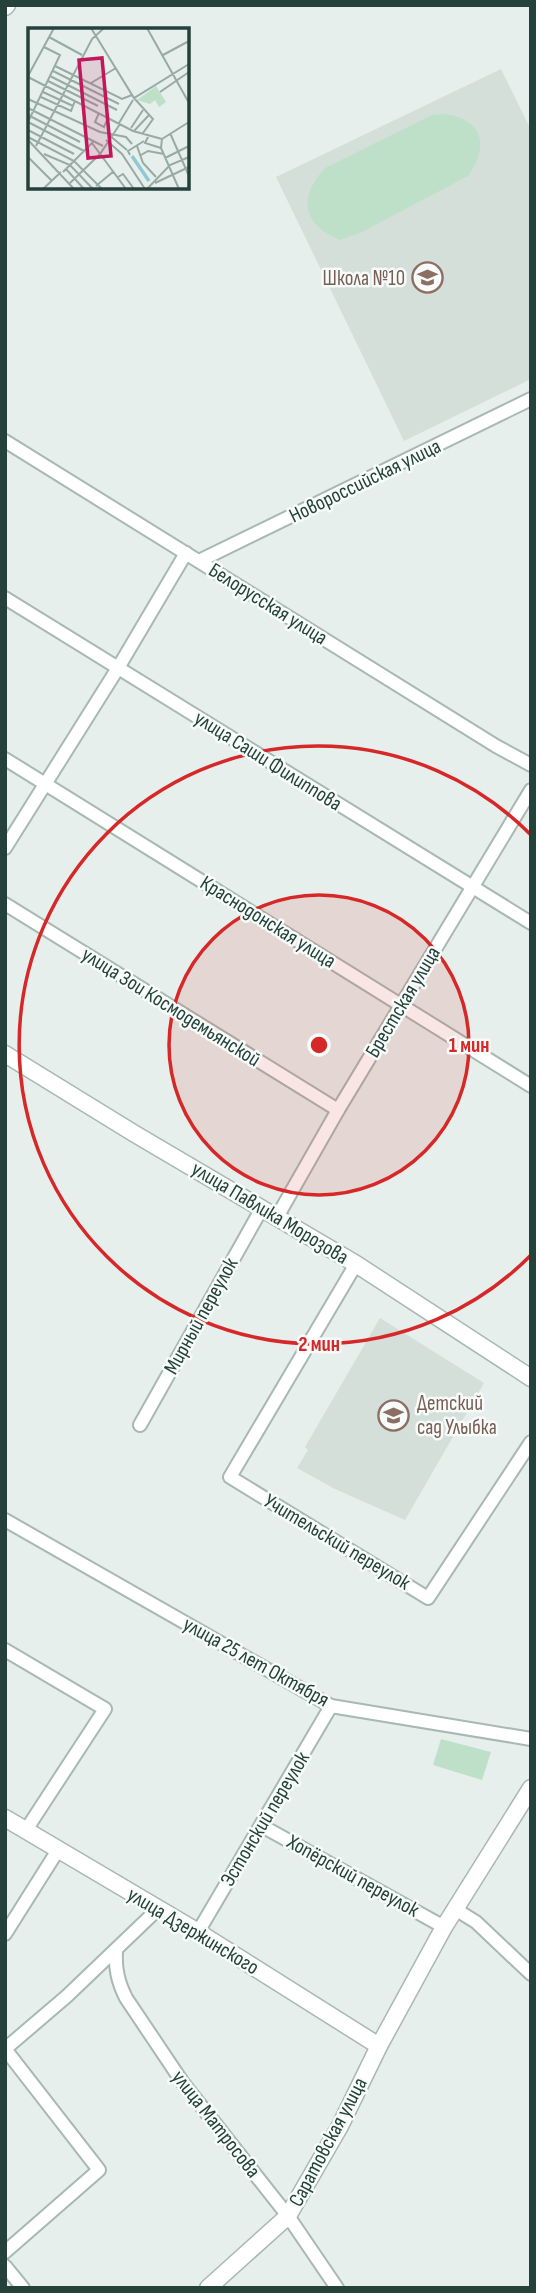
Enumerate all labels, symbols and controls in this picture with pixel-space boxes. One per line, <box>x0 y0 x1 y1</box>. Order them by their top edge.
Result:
inset map <box>28 28 189 189</box>
school or university icon: Школа №10 <box>411 261 445 295</box>
place label: Школа №10 <box>323 266 405 291</box>
street label: Новороссийская улица <box>285 434 445 528</box>
street label: Белорусская улица <box>204 558 332 650</box>
street label: улица Саши Филиппова <box>190 706 346 816</box>
street label: Краснодонская улица <box>196 870 340 974</box>
street label: улица Зои Космодемьянской <box>77 942 265 1072</box>
street label: Брестская улица <box>360 942 446 1062</box>
centre of rings <box>307 1033 331 1057</box>
text: 1 мин <box>449 1033 489 1058</box>
street label: улица Павлика Морозова <box>187 1156 353 1270</box>
street label: Мирный переулок <box>159 1253 243 1379</box>
text: 2 мин <box>298 1332 340 1357</box>
place label: Детский сад Улыбка <box>417 1391 497 1440</box>
school or university icon: Детский сад Улыбка <box>377 1398 411 1432</box>
street label: Учительский переулок <box>259 1488 415 1596</box>
street label: улица 25 лет Октября <box>179 1612 333 1712</box>
street label: Эстонский переулок <box>215 1747 315 1891</box>
street label: Хопёрский переулок <box>282 1829 423 1923</box>
street label: улица Дзержинского <box>123 1882 263 1980</box>
street label: улица Матросова <box>166 2065 266 2183</box>
street label: Саратовская улица <box>284 2073 372 2211</box>

